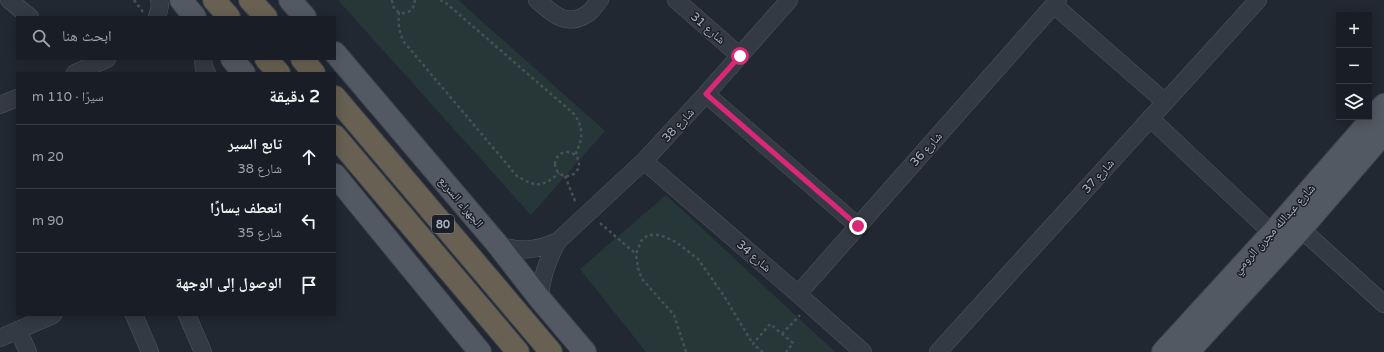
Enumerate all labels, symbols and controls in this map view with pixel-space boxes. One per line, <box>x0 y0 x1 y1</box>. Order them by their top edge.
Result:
street label: شارع 31 <box>687 9 728 48</box>
map controls <box>1336 12 1372 120</box>
button: + <box>1336 12 1372 48</box>
search box <box>16 16 336 60</box>
icon: search <box>30 27 52 49</box>
text: ابحث هنا <box>62 27 112 45</box>
route start <box>731 47 749 65</box>
button: − <box>1336 48 1372 84</box>
button: layers <box>1336 84 1372 120</box>
text: 2 دقيقة <box>269 86 320 107</box>
text: سيرًا · 110 m <box>32 89 104 105</box>
street label: شارع 38 <box>659 105 698 145</box>
street label: شارع 36 <box>907 129 946 170</box>
text: تابع السير <box>228 135 282 153</box>
icon: ahead <box>298 146 320 168</box>
text: 20 m <box>32 149 64 165</box>
street label: شارع 37 <box>1079 156 1118 197</box>
text: شارع 38 <box>238 161 282 177</box>
street label: الجهراء السريع <box>436 174 486 231</box>
street label: شارع عبدالله مجرن الرومي <box>1230 181 1320 279</box>
text: انعطف يسارًا <box>210 199 282 217</box>
icon: left <box>298 210 320 232</box>
text: 90 m <box>32 213 64 229</box>
road number: 80 <box>432 215 454 233</box>
route end <box>849 217 867 235</box>
text: شارع 35 <box>238 225 282 241</box>
street label: شارع 34 <box>733 237 774 276</box>
text: الوصول إلى الوجهة <box>176 274 282 292</box>
icon: arrive <box>298 274 320 296</box>

